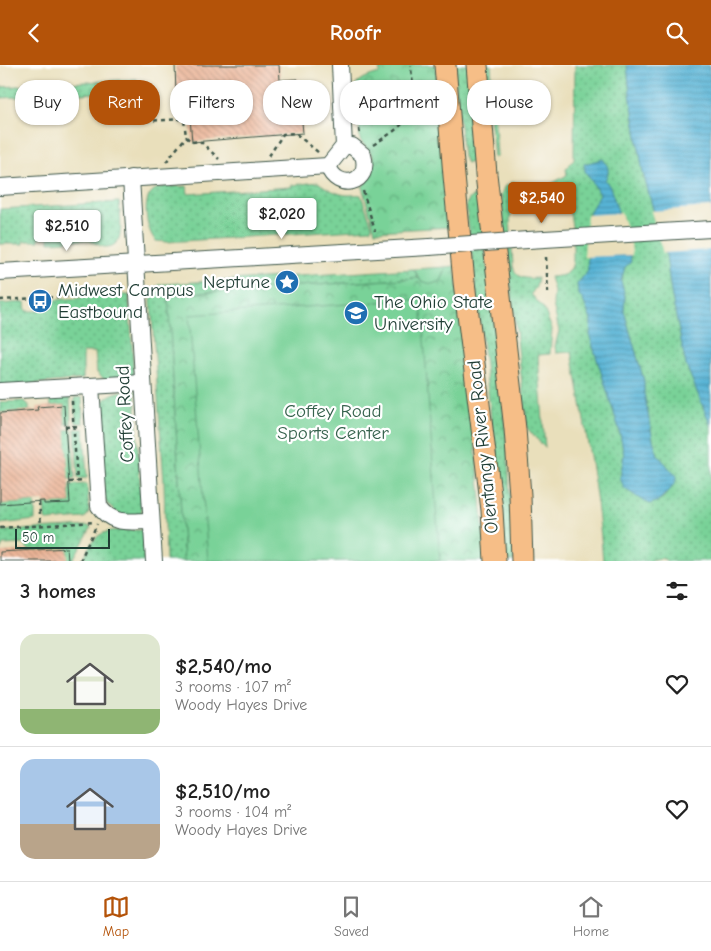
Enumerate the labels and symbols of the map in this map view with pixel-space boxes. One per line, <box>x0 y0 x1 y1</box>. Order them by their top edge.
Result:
pin: $2,540 <box>501 181 583 224</box>
pin: $2,020 <box>241 197 323 240</box>
pin: $2,510 <box>26 209 108 252</box>
place icon: Neptune <box>274 269 300 295</box>
place label: Neptune <box>203 271 270 293</box>
place label: Midwest Campus Eastbound <box>58 279 194 323</box>
bus stop icon: Midwest Campus Eastbound <box>27 288 53 314</box>
place label: The Ohio State University <box>374 291 493 335</box>
school or university icon: The Ohio State University <box>343 300 369 326</box>
street label: Olentangy River Road <box>463 359 503 535</box>
street label: Coffey Road <box>111 365 139 463</box>
park label: Coffey Road Sports Center <box>277 400 389 444</box>
scale bar <box>15 526 110 549</box>

